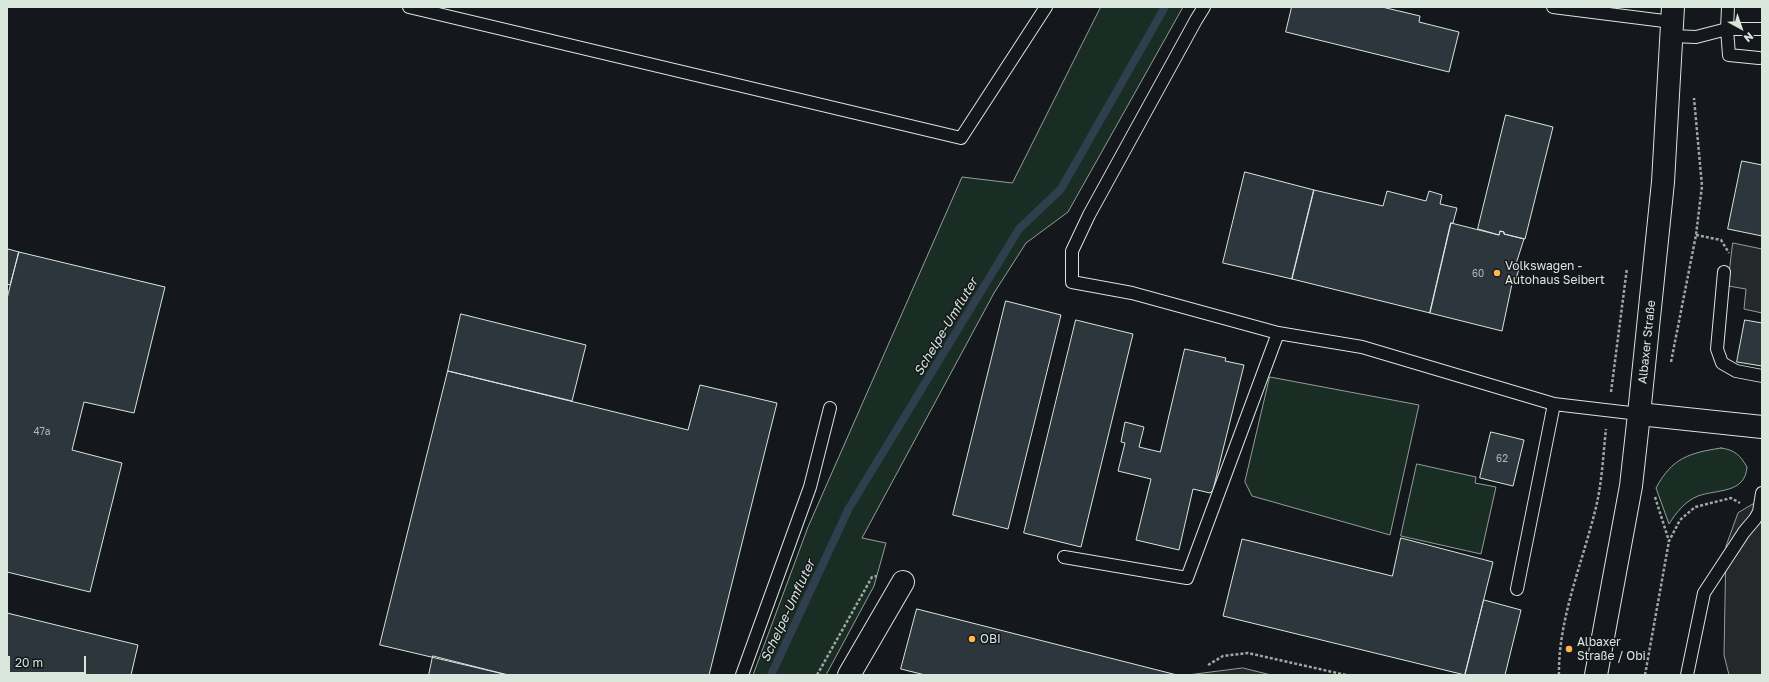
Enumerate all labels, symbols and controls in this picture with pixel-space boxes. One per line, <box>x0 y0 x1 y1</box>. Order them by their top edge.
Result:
north arrow <box>1721 8 1761 48</box>
text: N <box>1742 30 1756 45</box>
place label: Volkswagen - Autohaus Seibert <box>1505 259 1605 287</box>
house number: 60 <box>1472 268 1484 280</box>
marker: Volkswagen - Autohaus Seibert <box>1492 268 1502 278</box>
water label: Schelpe-Umfluter <box>911 275 981 379</box>
street label: Albaxer Straße <box>1635 299 1659 385</box>
house number: 47a <box>33 426 51 438</box>
house number: 62 <box>1496 453 1508 465</box>
water label: Schelpe-Umfluter <box>757 557 819 665</box>
place label: OBI <box>980 632 1001 646</box>
marker: OBI <box>967 634 977 644</box>
place label: Albaxer Straße / Obi <box>1577 635 1646 663</box>
marker: Albaxer Straße / Obi <box>1564 644 1574 654</box>
scale bar <box>10 648 88 674</box>
text: 20 m <box>15 655 43 670</box>

